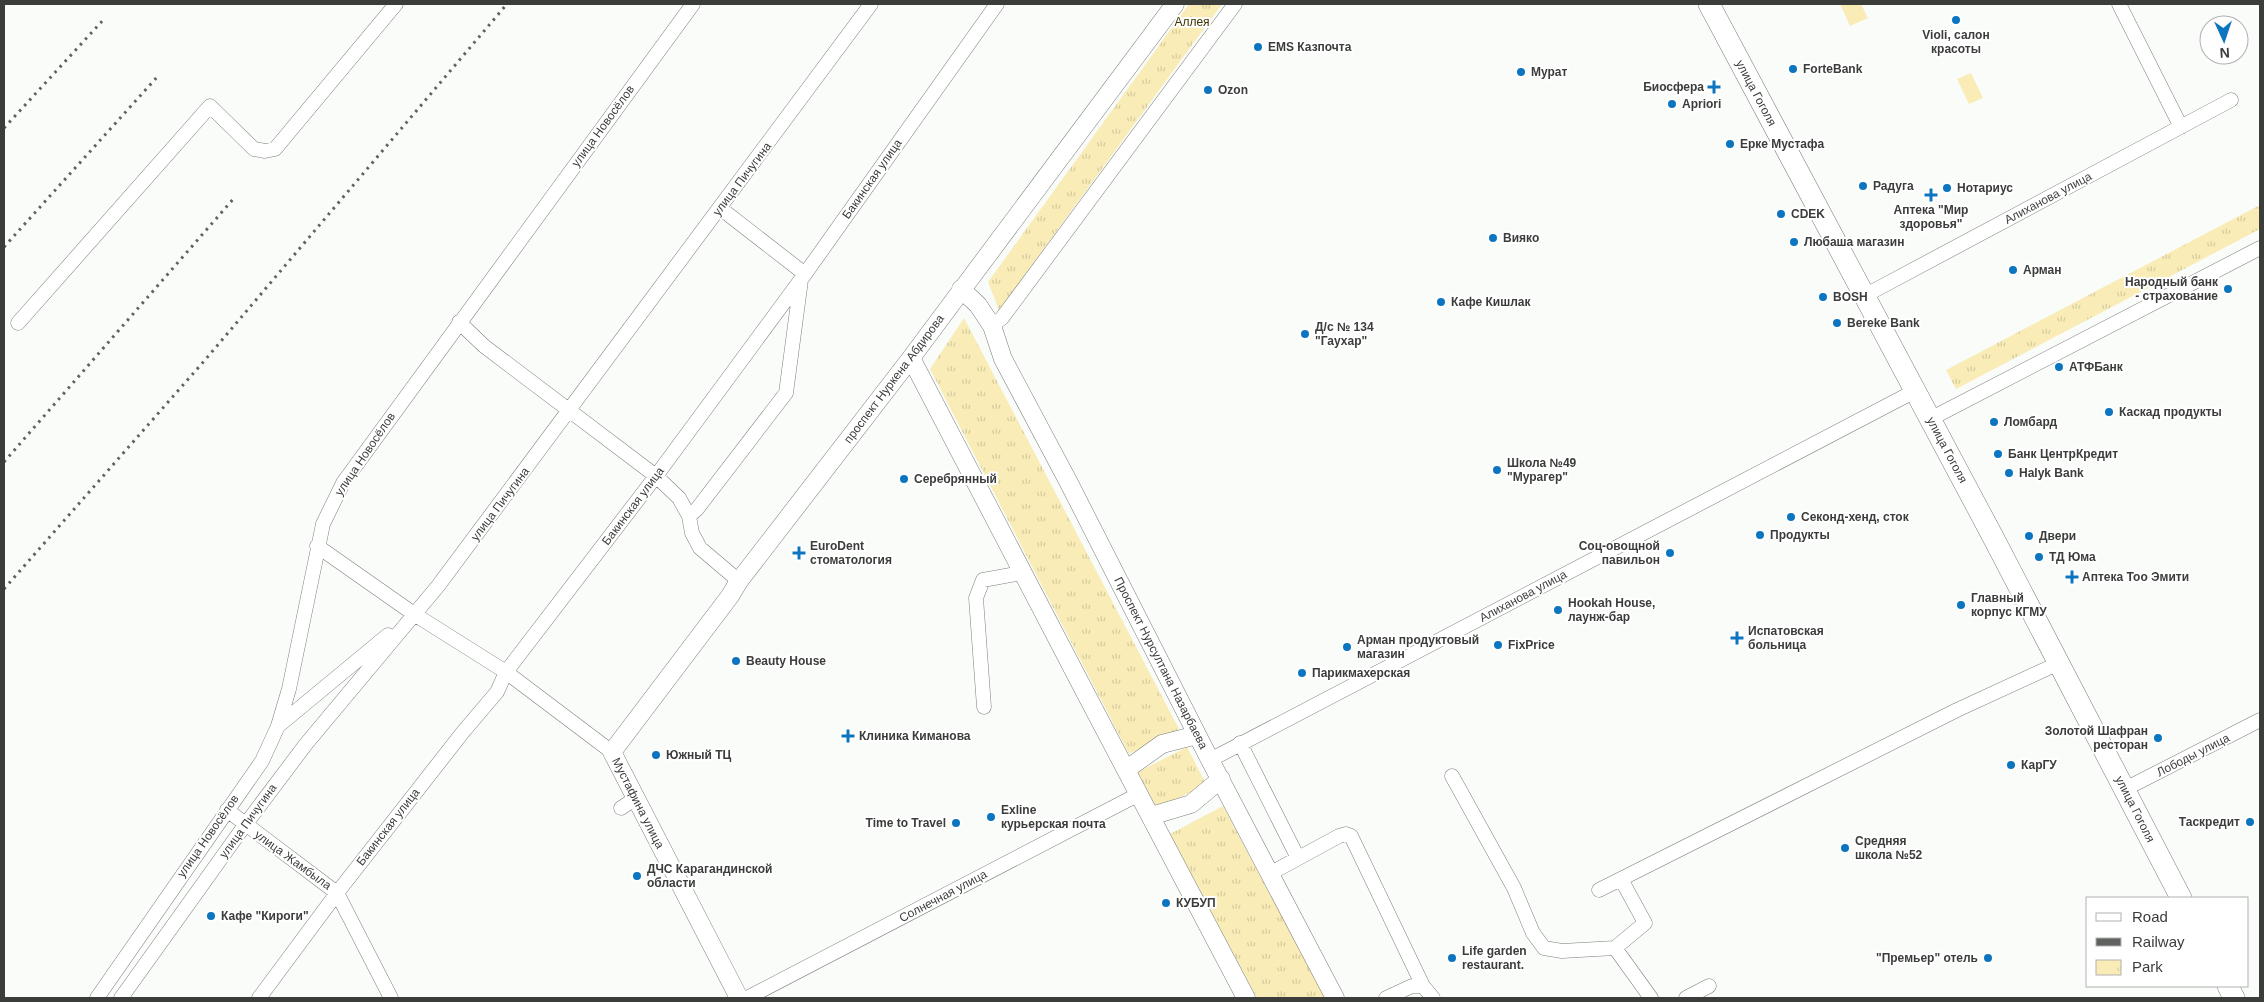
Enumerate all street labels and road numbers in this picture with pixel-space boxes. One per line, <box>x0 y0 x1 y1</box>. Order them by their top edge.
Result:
street label: улица Гоголя <box>1733 58 1779 128</box>
street label: улица Новосёлов <box>569 82 637 170</box>
street label: Бакинская улица <box>839 136 905 222</box>
street label: улица Пичугина <box>710 139 774 218</box>
street label: Алиханова улица <box>2002 169 2094 227</box>
street label: проспект Нуркена Абдирова <box>841 312 947 446</box>
street label: улица Новосёлов <box>332 410 398 498</box>
street label: улица Гоголя <box>1924 415 1970 485</box>
street label: улица Пичугина <box>468 464 532 543</box>
street label: Бакинская улица <box>599 464 667 548</box>
street label: Алиханова улица <box>1477 567 1569 625</box>
street label: Проспект Нурсултана Назарбаева <box>1111 575 1211 752</box>
street label: Лободы улица <box>2154 731 2232 779</box>
street label: Мустафина улица <box>609 755 667 851</box>
street label: улица Гоголя <box>2112 773 2158 845</box>
street label: улица Пичугина <box>216 781 280 861</box>
street label: Бакинская улица <box>354 785 423 868</box>
street label: улица Новосёлов <box>174 792 242 880</box>
street label: улица Жамбыла <box>252 827 334 893</box>
street label: Солнечная улица <box>897 867 990 925</box>

